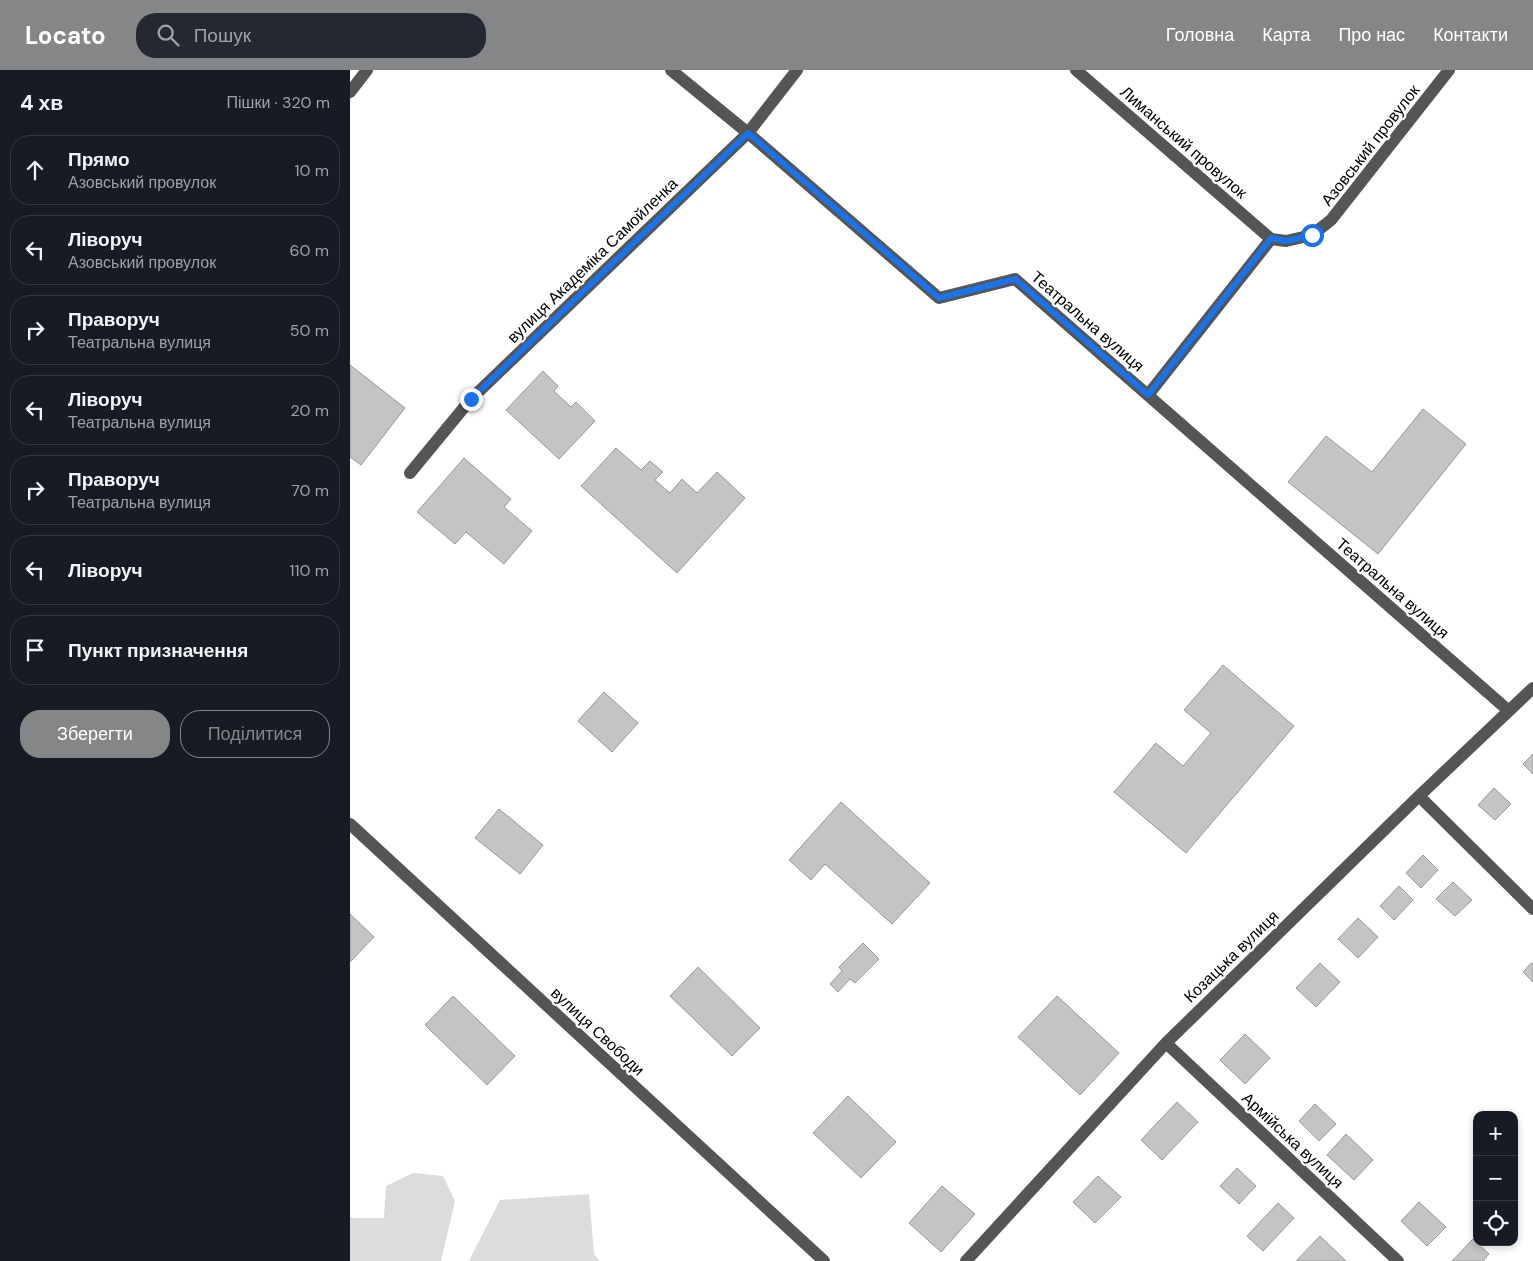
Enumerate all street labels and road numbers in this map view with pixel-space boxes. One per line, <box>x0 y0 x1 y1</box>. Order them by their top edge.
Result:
street label: Азовський провулок <box>1317 80 1425 210</box>
street label: Лиманський провулок <box>1116 82 1252 204</box>
street label: вулиця Академіка Самойленка <box>503 173 682 348</box>
street label: Театральна вулиця <box>1027 267 1149 376</box>
street label: Театральна вулиця <box>1332 534 1454 643</box>
street label: Козацька вулиця <box>1179 906 1283 1007</box>
street label: вулиця Свободи <box>546 982 649 1080</box>
street label: Армійська вулиця <box>1237 1088 1348 1193</box>

